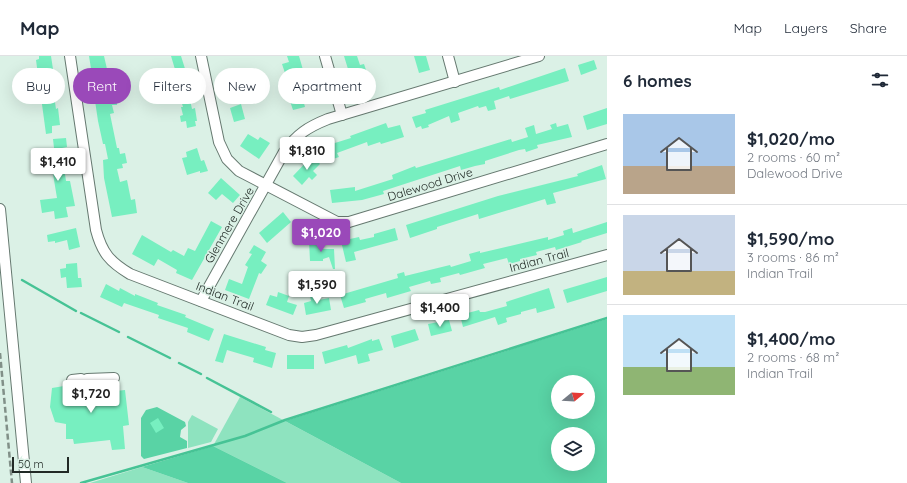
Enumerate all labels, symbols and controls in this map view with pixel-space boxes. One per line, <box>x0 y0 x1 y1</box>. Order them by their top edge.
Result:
text: Map <box>20 16 59 40</box>
text: Map <box>733 19 762 37</box>
text: Layers <box>784 19 828 37</box>
text: Share <box>850 19 887 37</box>
chip: Buy <box>12 68 65 104</box>
chip: Rent <box>73 68 131 104</box>
chip: Filters <box>139 68 206 104</box>
chip: New <box>214 68 270 104</box>
chip: Apartment <box>278 68 376 104</box>
icon: filters <box>869 69 891 91</box>
text: 6 homes <box>623 70 692 91</box>
text: $1,020/mo <box>747 128 835 149</box>
icon: home <box>655 130 703 178</box>
pin: $1,810 <box>274 137 340 171</box>
text: $1,810 <box>289 142 325 158</box>
pin: $1,410 <box>25 148 91 182</box>
text: 2 rooms · 60 m² <box>747 149 840 165</box>
text: $1,410 <box>40 153 76 169</box>
street label: Dalewood Drive <box>386 164 475 204</box>
text: Dalewood Drive <box>747 165 843 181</box>
street label: Glenmere Drive <box>201 184 257 266</box>
pin: $1,020 <box>288 219 354 253</box>
text: $1,020 <box>301 224 341 240</box>
text: $1,590/mo <box>747 228 834 249</box>
icon: home <box>655 231 703 279</box>
street label: Indian Trail <box>508 245 570 275</box>
text: 3 rooms · 86 m² <box>747 249 839 265</box>
text: Indian Trail <box>747 265 813 281</box>
pin: $1,590 <box>284 271 350 305</box>
text: $1,590 <box>297 276 337 292</box>
street label: Indian Trail <box>194 278 256 314</box>
pin: $1,400 <box>407 294 473 328</box>
text: $1,400 <box>420 299 460 315</box>
text: $1,400/mo <box>747 328 835 349</box>
icon: home <box>655 331 703 379</box>
text: 2 rooms · 68 m² <box>747 349 839 365</box>
text: Indian Trail <box>747 365 813 381</box>
north arrow <box>551 375 595 419</box>
map controls <box>551 375 595 471</box>
pin: $1,720 <box>58 380 124 414</box>
text: $1,720 <box>72 385 110 401</box>
button: layers <box>551 427 595 471</box>
scale bar <box>12 455 69 474</box>
text: 50 m <box>18 457 44 471</box>

